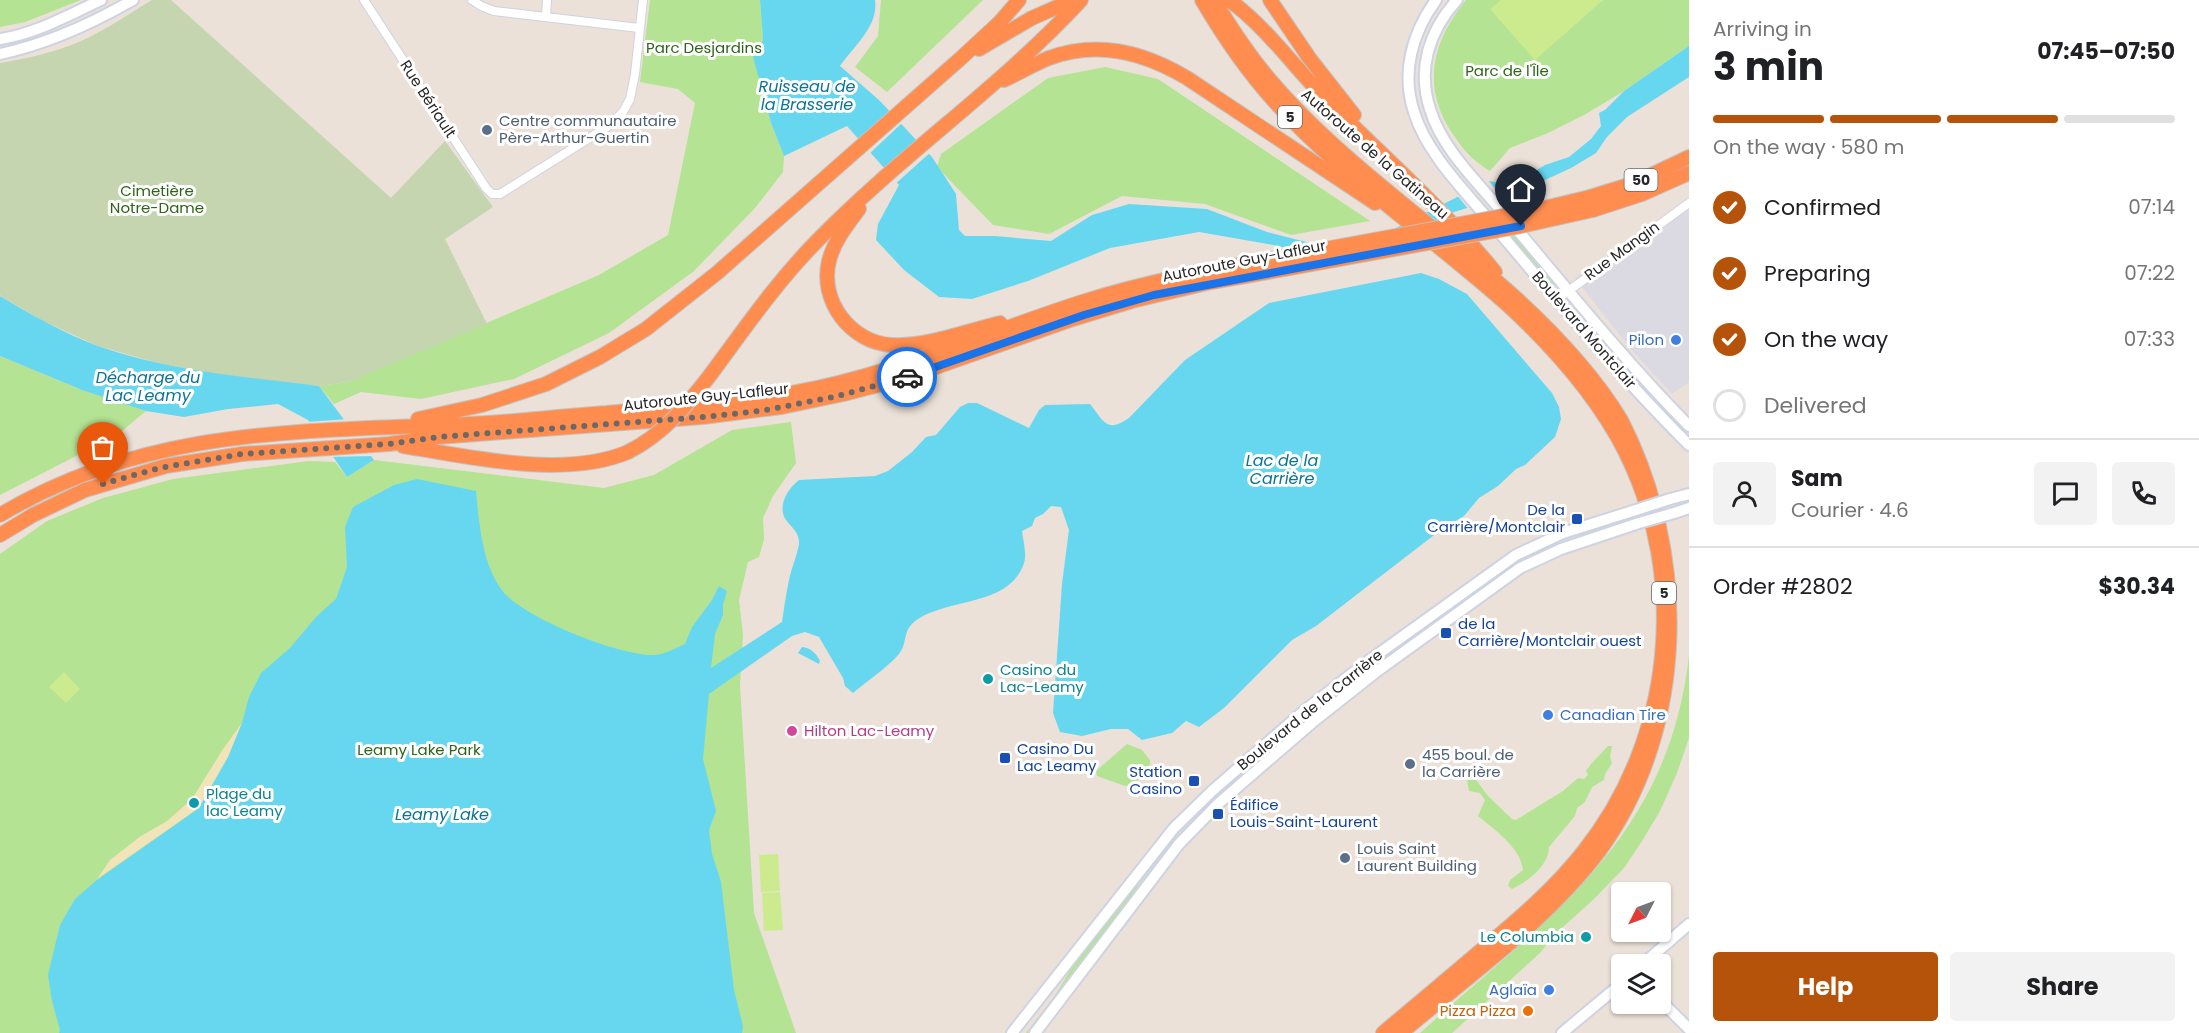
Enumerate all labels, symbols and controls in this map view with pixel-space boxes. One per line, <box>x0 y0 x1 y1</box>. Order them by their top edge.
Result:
text: Arriving in <box>1713 15 1812 43</box>
text: 07:45–07:50 <box>2037 36 2175 67</box>
park label: Parc Desjardins <box>646 37 762 58</box>
text: 3 min <box>1713 39 1824 94</box>
street label: Rue Bériault <box>395 56 461 142</box>
park label: Parc de l'Île <box>1465 60 1549 81</box>
water label: Ruisseau de la Brasserie <box>758 75 856 116</box>
street label: Autoroute de la Gatineau <box>1297 84 1454 224</box>
road number: 5 <box>1278 106 1302 128</box>
place label: Centre communautaire Père-Arthur-Guertin <box>499 110 677 148</box>
marker: Centre communautaire Père-Arthur-Guertin <box>480 123 494 137</box>
text: On the way · 580 m <box>1713 133 1904 161</box>
pin <box>1495 164 1546 226</box>
road number: 50 <box>1624 169 1658 191</box>
icon: home <box>1504 173 1537 206</box>
park label: Cimetière Notre-Dame <box>110 180 204 218</box>
icon: check <box>1713 191 1746 224</box>
text: Confirmed <box>1764 192 1881 223</box>
text: 07:14 <box>2128 193 2175 221</box>
street label: Rue Mangin <box>1580 216 1664 285</box>
street label: Autoroute Guy-Lafleur <box>1160 234 1328 287</box>
icon: check <box>1713 257 1746 290</box>
text: Preparing <box>1764 258 1871 289</box>
text: 07:22 <box>2124 259 2175 287</box>
street label: Boulevard Montclair <box>1527 266 1642 393</box>
icon: check <box>1713 323 1746 356</box>
text: On the way <box>1764 324 1888 355</box>
text: 07:33 <box>2124 325 2175 353</box>
place label: Pilon <box>1629 329 1664 350</box>
marker: Pilon <box>1669 333 1683 347</box>
courier <box>877 347 937 407</box>
icon: car <box>891 361 924 394</box>
water label: Décharge du Lac Leamy <box>96 366 200 407</box>
street label: Autoroute Guy-Lafleur <box>622 377 790 416</box>
text: Delivered <box>1764 390 1867 421</box>
pin <box>77 422 128 484</box>
icon: bag <box>86 431 119 464</box>
water label: Lac de la Carrière <box>1246 449 1318 490</box>
button: person <box>1713 462 1776 525</box>
button: chat <box>2034 462 2097 525</box>
button: phone <box>2112 462 2175 525</box>
text: Sam <box>1791 463 1843 494</box>
text: Courier · 4.6 <box>1791 496 1909 524</box>
place label: De la Carrière/Montclair <box>1427 499 1565 537</box>
marker: De la Carrière/Montclair <box>1570 512 1584 526</box>
text: Order #2802 <box>1713 571 1853 602</box>
text: $30.34 <box>2098 571 2175 602</box>
road number: 5 <box>1652 582 1676 604</box>
place label: de la Carrière/Montclair ouest <box>1458 613 1642 651</box>
marker: de la Carrière/Montclair ouest <box>1439 626 1453 640</box>
street label: Boulevard de la Carrière <box>1232 644 1387 775</box>
place label: Casino du Lac-Leamy <box>1000 659 1084 697</box>
marker: Casino du Lac-Leamy <box>981 672 995 686</box>
place label: Canadian Tire <box>1560 704 1666 725</box>
marker: Canadian Tire <box>1541 708 1555 722</box>
place label: Hilton Lac-Leamy <box>804 720 935 741</box>
marker: Hilton Lac-Leamy <box>785 724 799 738</box>
place label: Casino Du Lac Leamy <box>1017 738 1097 776</box>
park label: Leamy Lake Park <box>357 739 481 760</box>
place label: 455 boul. de la Carrière <box>1422 744 1514 782</box>
marker: Casino Du Lac Leamy <box>998 751 1012 765</box>
marker: 455 boul. de la Carrière <box>1403 757 1417 771</box>
place label: Station Casino <box>1129 761 1182 799</box>
marker: Station Casino <box>1187 774 1201 788</box>
place label: Plage du lac Leamy <box>206 783 283 821</box>
place label: Édifice Louis-Saint-Laurent <box>1230 794 1378 832</box>
marker: Plage du lac Leamy <box>187 796 201 810</box>
water label: Leamy Lake <box>395 803 489 826</box>
marker: Édifice Louis-Saint-Laurent <box>1211 807 1225 821</box>
place label: Louis Saint Laurent Building <box>1357 838 1477 876</box>
marker: Louis Saint Laurent Building <box>1338 851 1352 865</box>
north arrow <box>1611 882 1671 942</box>
map controls <box>1611 882 1671 1014</box>
place label: Le Columbia <box>1480 926 1574 947</box>
marker: Le Columbia <box>1579 930 1593 944</box>
button: Help <box>1713 952 1938 1021</box>
button: Share <box>1950 952 2175 1021</box>
button: layers <box>1611 954 1671 1014</box>
place label: Aglaïa <box>1489 979 1537 1000</box>
marker: Aglaïa <box>1542 983 1556 997</box>
place label: Pizza Pizza <box>1440 1000 1516 1021</box>
marker: Pizza Pizza <box>1521 1004 1535 1018</box>

